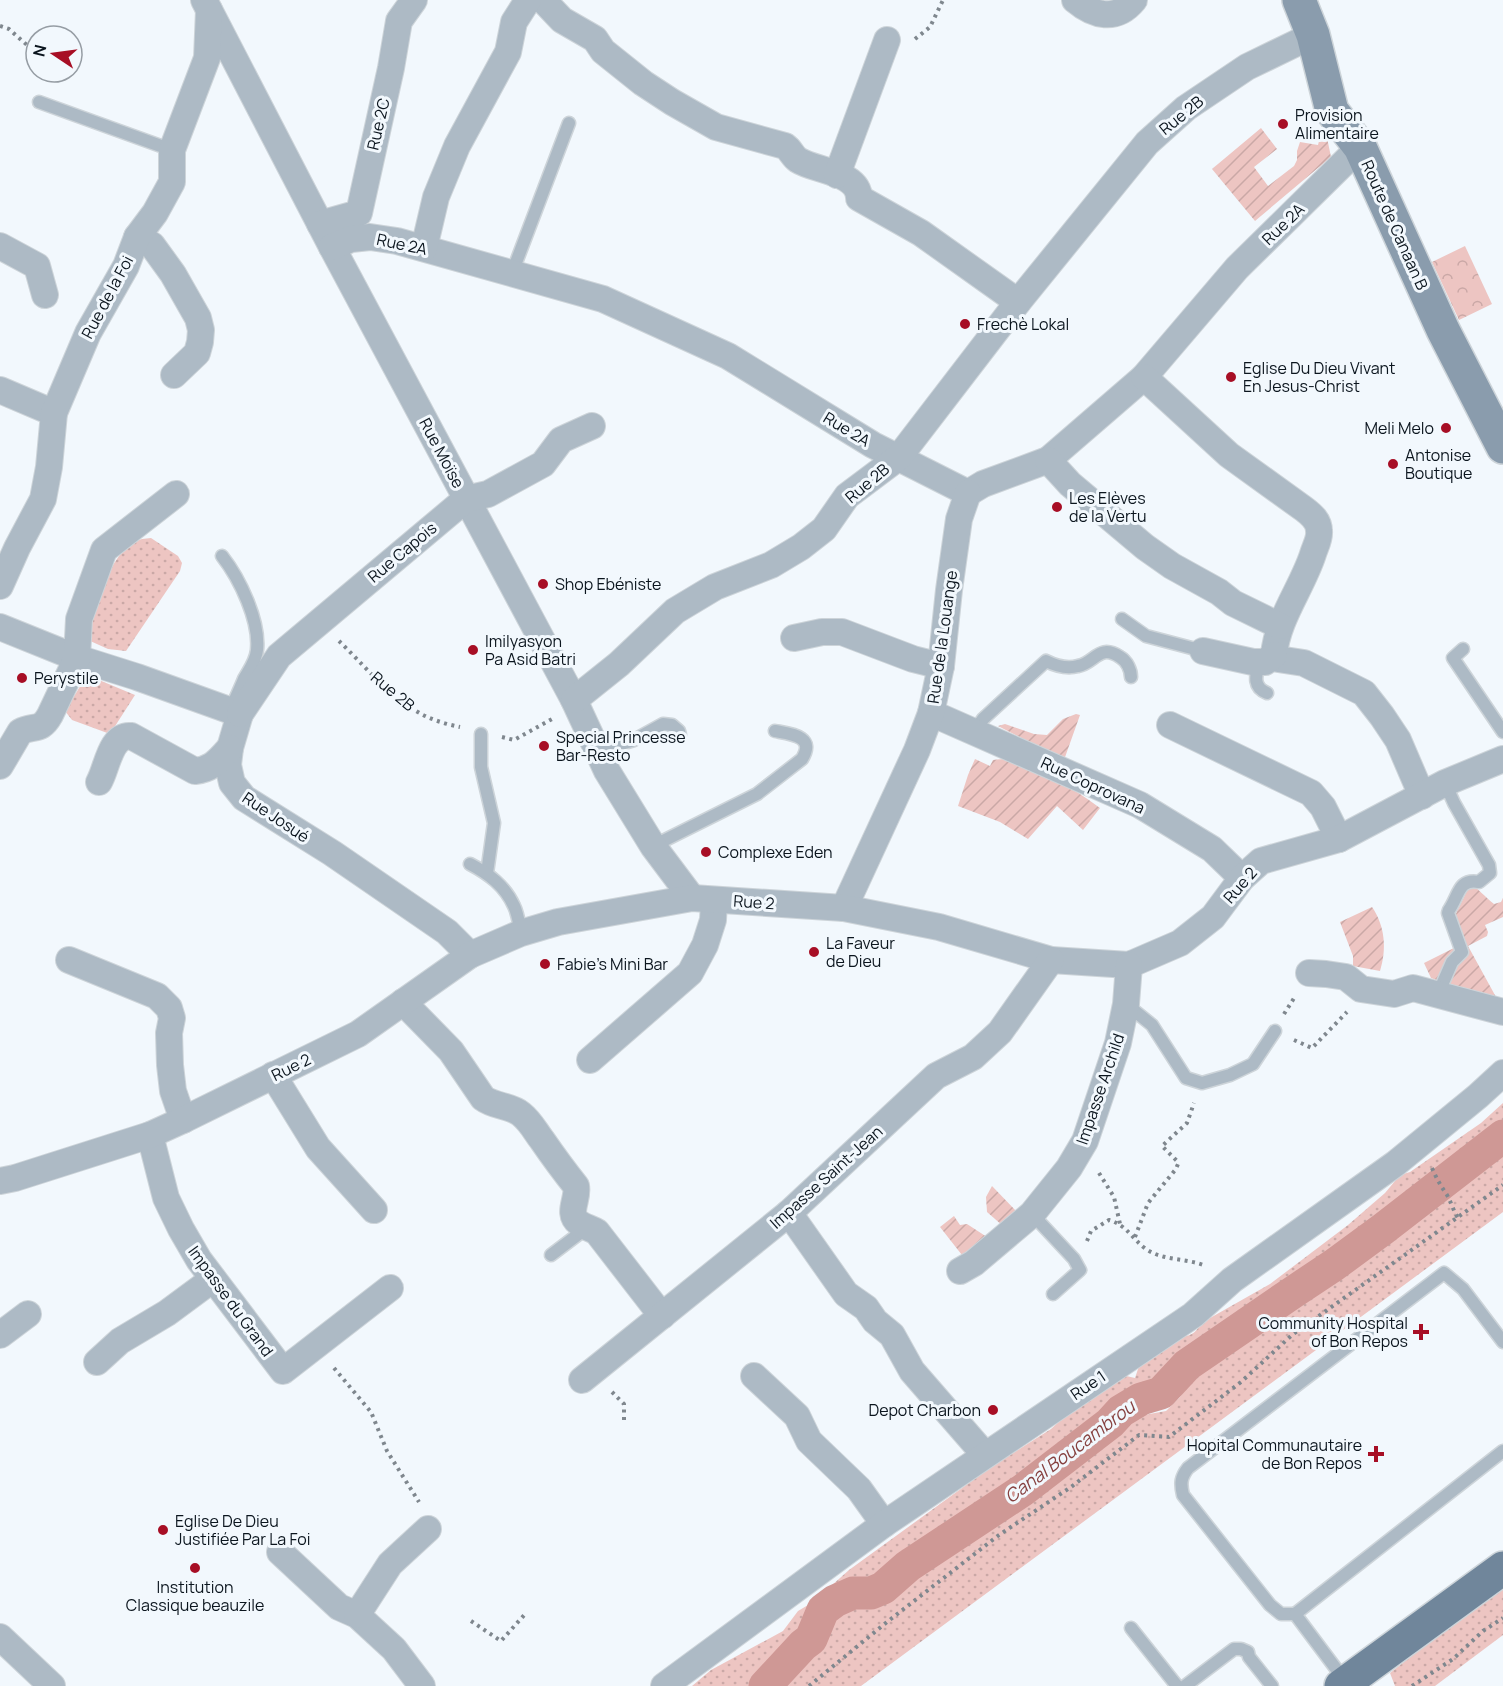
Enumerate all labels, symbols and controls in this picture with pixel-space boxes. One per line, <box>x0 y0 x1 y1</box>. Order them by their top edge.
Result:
north arrow <box>24 24 84 84</box>
text: N <box>27 43 51 59</box>
street label: Rue 2B <box>1154 90 1208 140</box>
street label: Rue 2C <box>361 96 395 152</box>
place label: Provision Alimentaire <box>1295 104 1379 144</box>
marker: Provision Alimentaire <box>1276 117 1290 131</box>
street label: Route de Canaan B <box>1357 157 1434 294</box>
street label: Rue 2A <box>1257 198 1309 250</box>
street label: Rue 2A <box>375 228 429 260</box>
street label: Rue de la Foi <box>76 252 138 342</box>
place label: Frechè Lokal <box>977 313 1069 335</box>
marker: Frechè Lokal <box>958 317 972 331</box>
place label: Eglise Du Dieu Vivant En Jesus-Christ <box>1243 357 1396 397</box>
marker: Eglise Du Dieu Vivant En Jesus-Christ <box>1224 370 1238 384</box>
street label: Rue 2A <box>819 406 875 452</box>
street label: Rue Moïse <box>414 414 470 492</box>
place label: Meli Melo <box>1365 417 1434 439</box>
marker: Meli Melo <box>1439 421 1453 435</box>
place label: Antonise Boutique <box>1405 444 1472 484</box>
marker: Antonise Boutique <box>1386 457 1400 471</box>
street label: Rue 2B <box>840 458 894 508</box>
place label: Les Elèves de la Vertu <box>1069 487 1147 527</box>
marker: Les Elèves de la Vertu <box>1050 500 1064 514</box>
street label: Rue Capois <box>363 517 441 587</box>
street label: Rue de la Louange <box>922 569 962 705</box>
place label: Shop Ebéniste <box>555 573 661 595</box>
marker: Shop Ebéniste <box>536 577 550 591</box>
place label: Imilyasyon Pa Asid Batri <box>485 630 576 670</box>
marker: Imilyasyon Pa Asid Batri <box>466 643 480 657</box>
street label: Rue 2B <box>366 666 420 716</box>
place label: Perystile <box>34 667 99 689</box>
marker: Perystile <box>15 671 29 685</box>
place label: Special Princesse Bar-Resto <box>556 726 686 766</box>
marker: Special Princesse Bar-Resto <box>537 739 551 753</box>
street label: Rue Coprovana <box>1037 751 1149 819</box>
street label: Rue Josué <box>238 787 314 847</box>
place label: Complexe Eden <box>718 841 833 863</box>
marker: Complexe Eden <box>699 845 713 859</box>
street label: Rue 2 <box>1218 862 1262 908</box>
street label: Rue 2 <box>733 890 775 914</box>
place label: La Faveur de Dieu <box>826 932 895 972</box>
marker: La Faveur de Dieu <box>807 945 821 959</box>
place label: Fabie's Mini Bar <box>557 953 668 975</box>
marker: Fabie's Mini Bar <box>538 957 552 971</box>
street label: Impasse Archild <box>1071 1031 1129 1147</box>
street label: Rue 2 <box>268 1048 314 1086</box>
street label: Impasse Saint-Jean <box>765 1120 887 1234</box>
street label: Impasse du Grand <box>183 1241 279 1361</box>
place label: Community Hospital of Bon Repos <box>1258 1312 1408 1352</box>
marker: Community Hospital of Bon Repos <box>1412 1323 1430 1341</box>
street label: Rue 1 <box>1066 1365 1110 1405</box>
water label: Canal Boucambrou <box>999 1394 1140 1508</box>
place label: Depot Charbon <box>869 1399 981 1421</box>
marker: Depot Charbon <box>986 1403 1000 1417</box>
place label: Hopital Communautaire de Bon Repos <box>1187 1434 1362 1474</box>
marker: Hopital Communautaire de Bon Repos <box>1367 1445 1385 1463</box>
place label: Eglise De Dieu Justifiée Par La Foi <box>175 1510 310 1550</box>
marker: Eglise De Dieu Justifiée Par La Foi <box>156 1523 170 1537</box>
marker: Institution Classique beauzile <box>188 1561 202 1575</box>
place label: Institution Classique beauzile <box>126 1576 264 1616</box>

